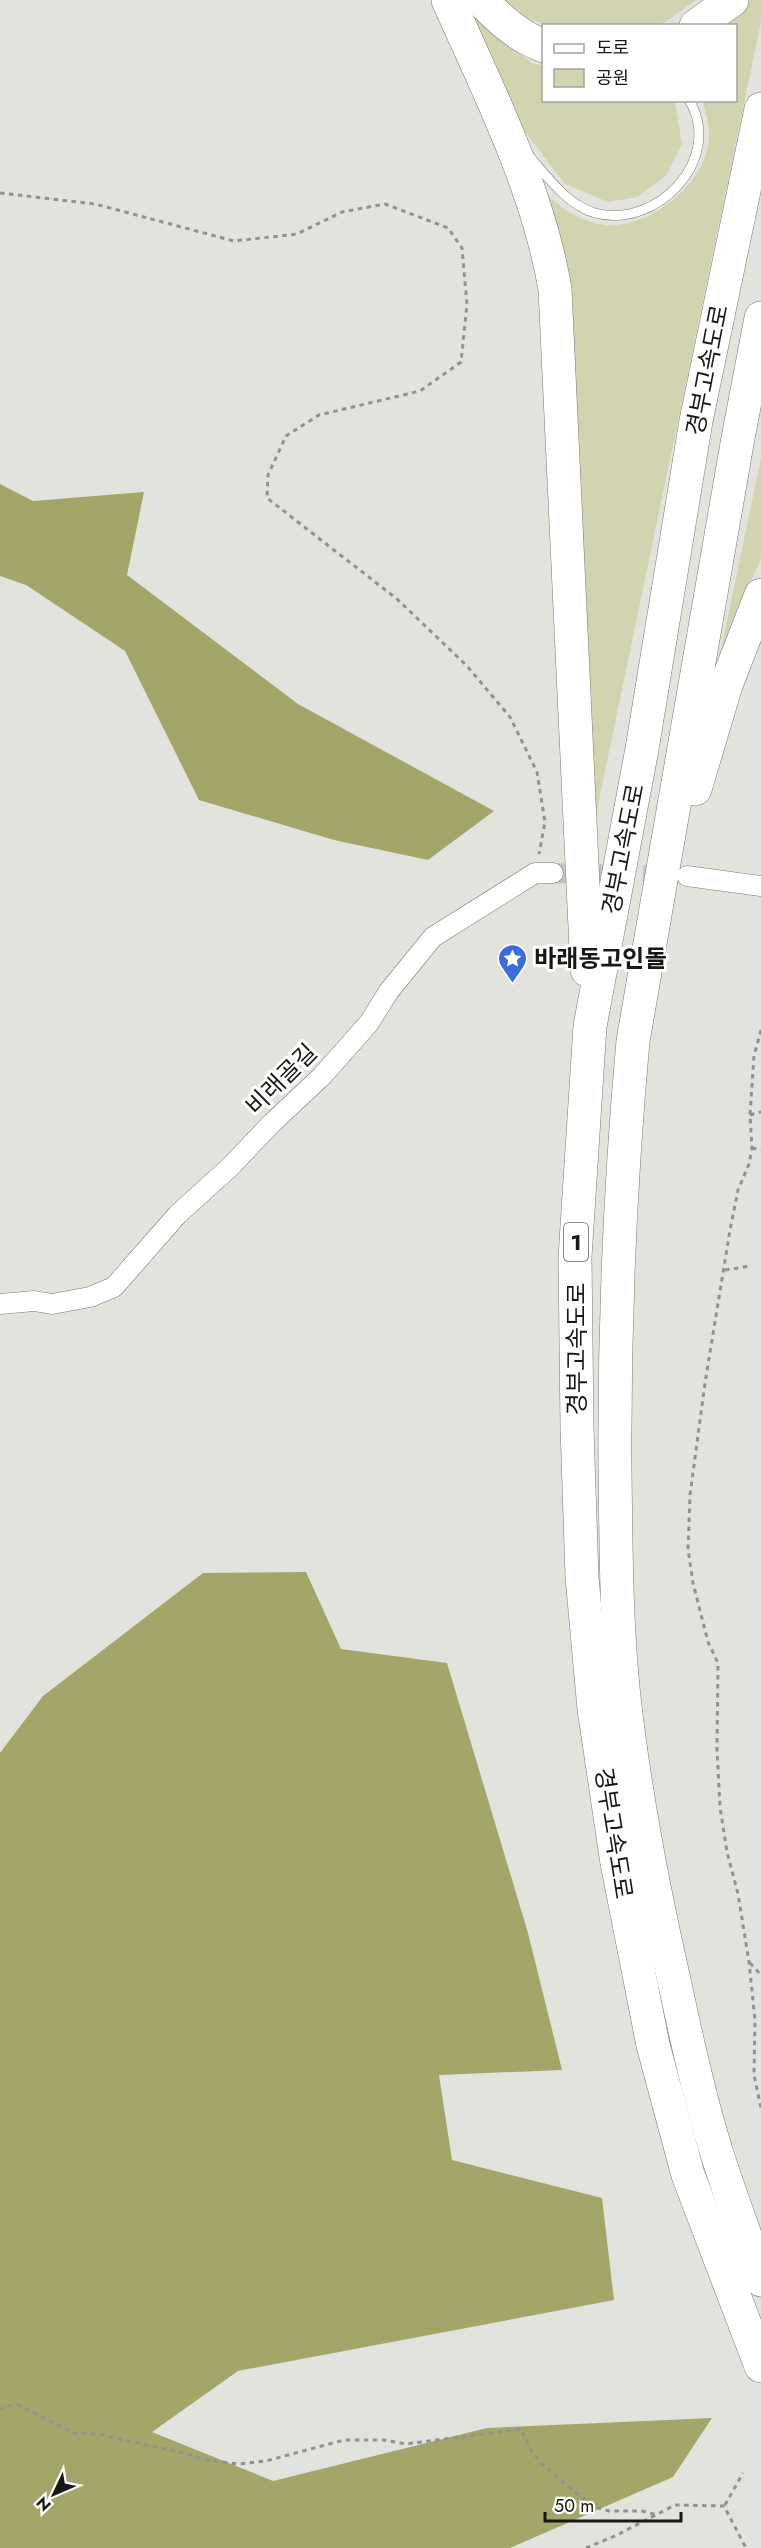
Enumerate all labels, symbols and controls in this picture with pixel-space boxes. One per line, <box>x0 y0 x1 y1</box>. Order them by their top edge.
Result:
legend <box>542 24 737 102</box>
text: 도로 <box>596 35 629 61</box>
text: 공원 <box>596 65 629 91</box>
street label: 경부고속도로 <box>677 302 737 438</box>
street label: 경부고속도로 <box>593 781 653 917</box>
place label: 바래동고인돌 <box>534 941 666 976</box>
place icon: 바래동고인돌 <box>497 942 529 984</box>
street label: 비래골길 <box>237 1035 325 1123</box>
road number: 1 <box>564 1223 588 1261</box>
street label: 경부고속도로 <box>559 1283 594 1415</box>
street label: 경부고속도로 <box>586 1765 642 1901</box>
north arrow <box>24 2464 84 2524</box>
scale bar <box>545 2485 682 2523</box>
text: N <box>31 2492 56 2517</box>
text: 50 m <box>554 2493 594 2519</box>

